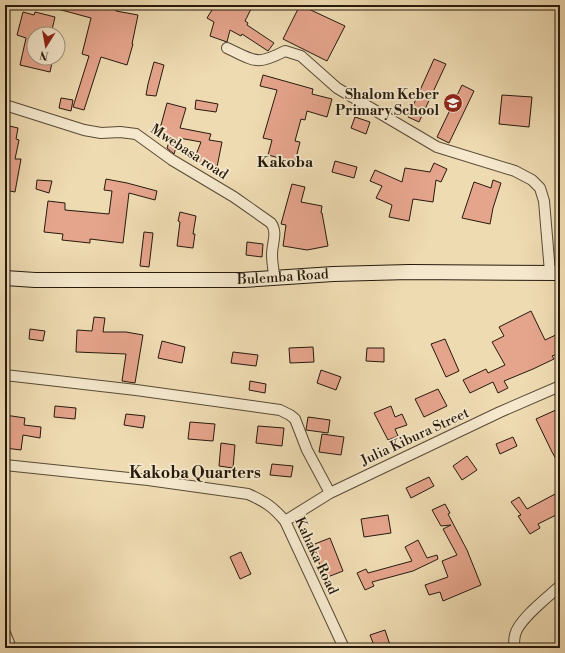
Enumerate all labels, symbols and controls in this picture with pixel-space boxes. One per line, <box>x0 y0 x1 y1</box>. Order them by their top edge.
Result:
north arrow <box>26 26 66 66</box>
text: N <box>38 47 50 63</box>
place label: Shalom Keber Primary School <box>335 86 439 120</box>
school or university icon: Shalom Keber Primary School <box>442 92 464 114</box>
street label: Mwebasa road <box>147 120 231 184</box>
district label: Kakoba <box>257 153 314 172</box>
street label: Bulemba Road <box>236 265 329 289</box>
street label: Julia Kibura Street <box>357 404 472 470</box>
district label: Kakoba Quarters <box>129 463 261 483</box>
street label: Kahaka Road <box>290 514 342 598</box>

